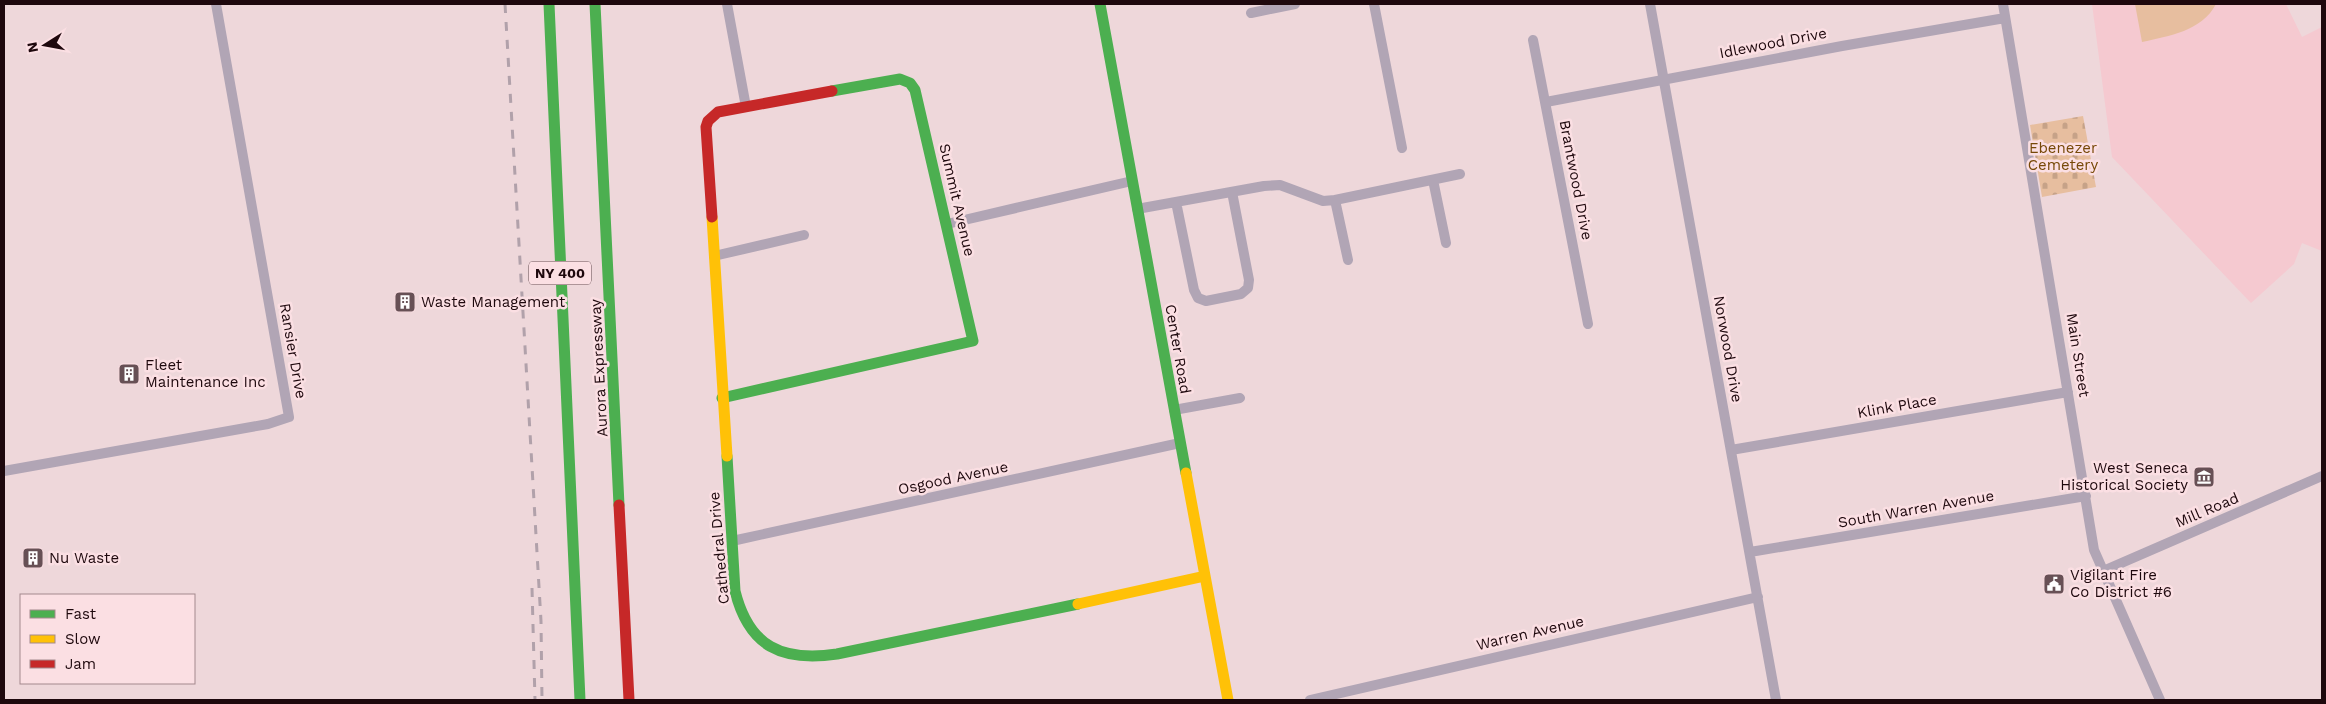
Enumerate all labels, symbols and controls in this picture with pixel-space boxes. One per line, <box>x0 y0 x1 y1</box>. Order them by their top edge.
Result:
north arrow <box>20 20 70 70</box>
street label: Idlewood Drive <box>1718 24 1828 62</box>
text: N <box>23 41 41 54</box>
street label: Brantwood Drive <box>1556 119 1596 241</box>
park label: Ebenezer Cemetery <box>2028 139 2098 174</box>
street label: Summit Avenue <box>935 142 979 258</box>
road number: NY 400 <box>529 262 591 284</box>
building icon: Waste Management <box>393 290 417 314</box>
place label: Waste Management <box>421 293 566 311</box>
street label: Norwood Drive <box>1710 294 1746 404</box>
street label: Aurora Expressway <box>586 298 612 437</box>
street label: Ransier Drive <box>276 302 310 400</box>
street label: Center Road <box>1161 303 1195 395</box>
street label: Main Street <box>2062 312 2094 399</box>
place label: Fleet Maintenance Inc <box>145 356 266 391</box>
building icon: Fleet Maintenance Inc <box>117 362 141 386</box>
street label: Klink Place <box>1856 390 1938 422</box>
street label: Osgood Avenue <box>896 458 1010 498</box>
place label: West Seneca Historical Society <box>2060 459 2189 494</box>
museum icon: West Seneca Historical Society <box>2192 465 2216 489</box>
street label: South Warren Avenue <box>1837 486 1995 532</box>
street label: Mill Road <box>2173 489 2241 531</box>
street label: Cathedral Drive <box>705 491 733 605</box>
building icon: Nu Waste <box>21 546 45 570</box>
place label: Nu Waste <box>49 549 119 567</box>
place label: Vigilant Fire Co District #6 <box>2070 566 2172 601</box>
public building icon: Vigilant Fire Co District #6 <box>2042 572 2066 596</box>
legend <box>20 594 195 684</box>
text: Fast <box>65 605 97 623</box>
street label: Warren Avenue <box>1474 612 1586 654</box>
text: Slow <box>65 630 101 648</box>
text: Jam <box>65 655 96 673</box>

